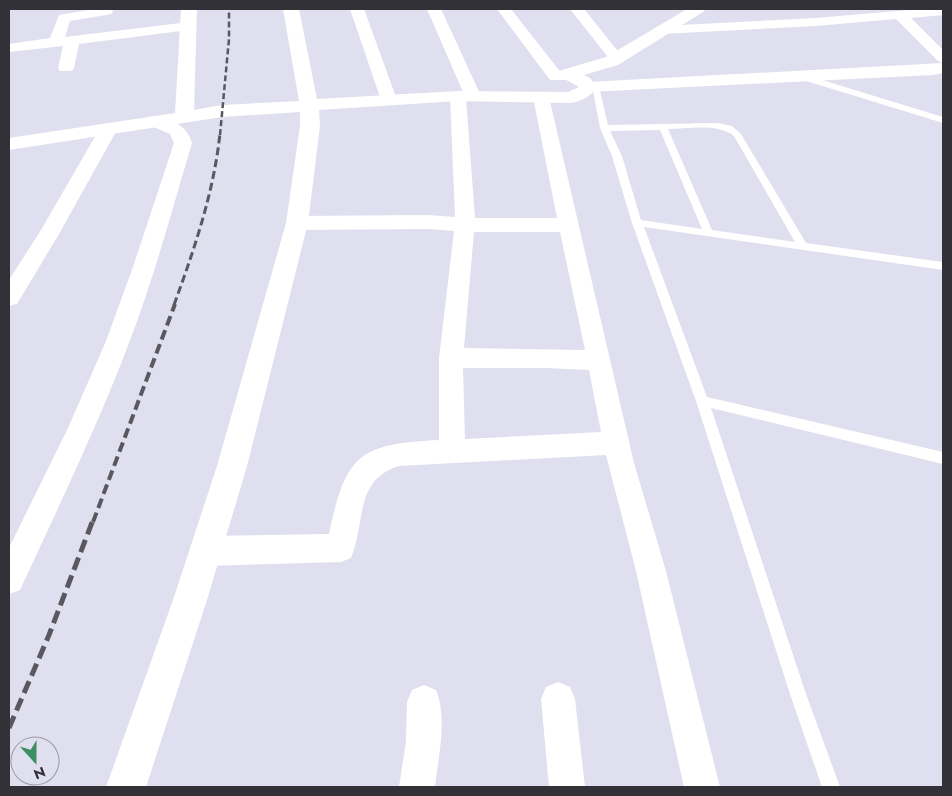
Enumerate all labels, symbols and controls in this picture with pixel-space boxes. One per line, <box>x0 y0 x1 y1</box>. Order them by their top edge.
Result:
north arrow <box>10 736 60 786</box>
text: N <box>31 762 48 784</box>

